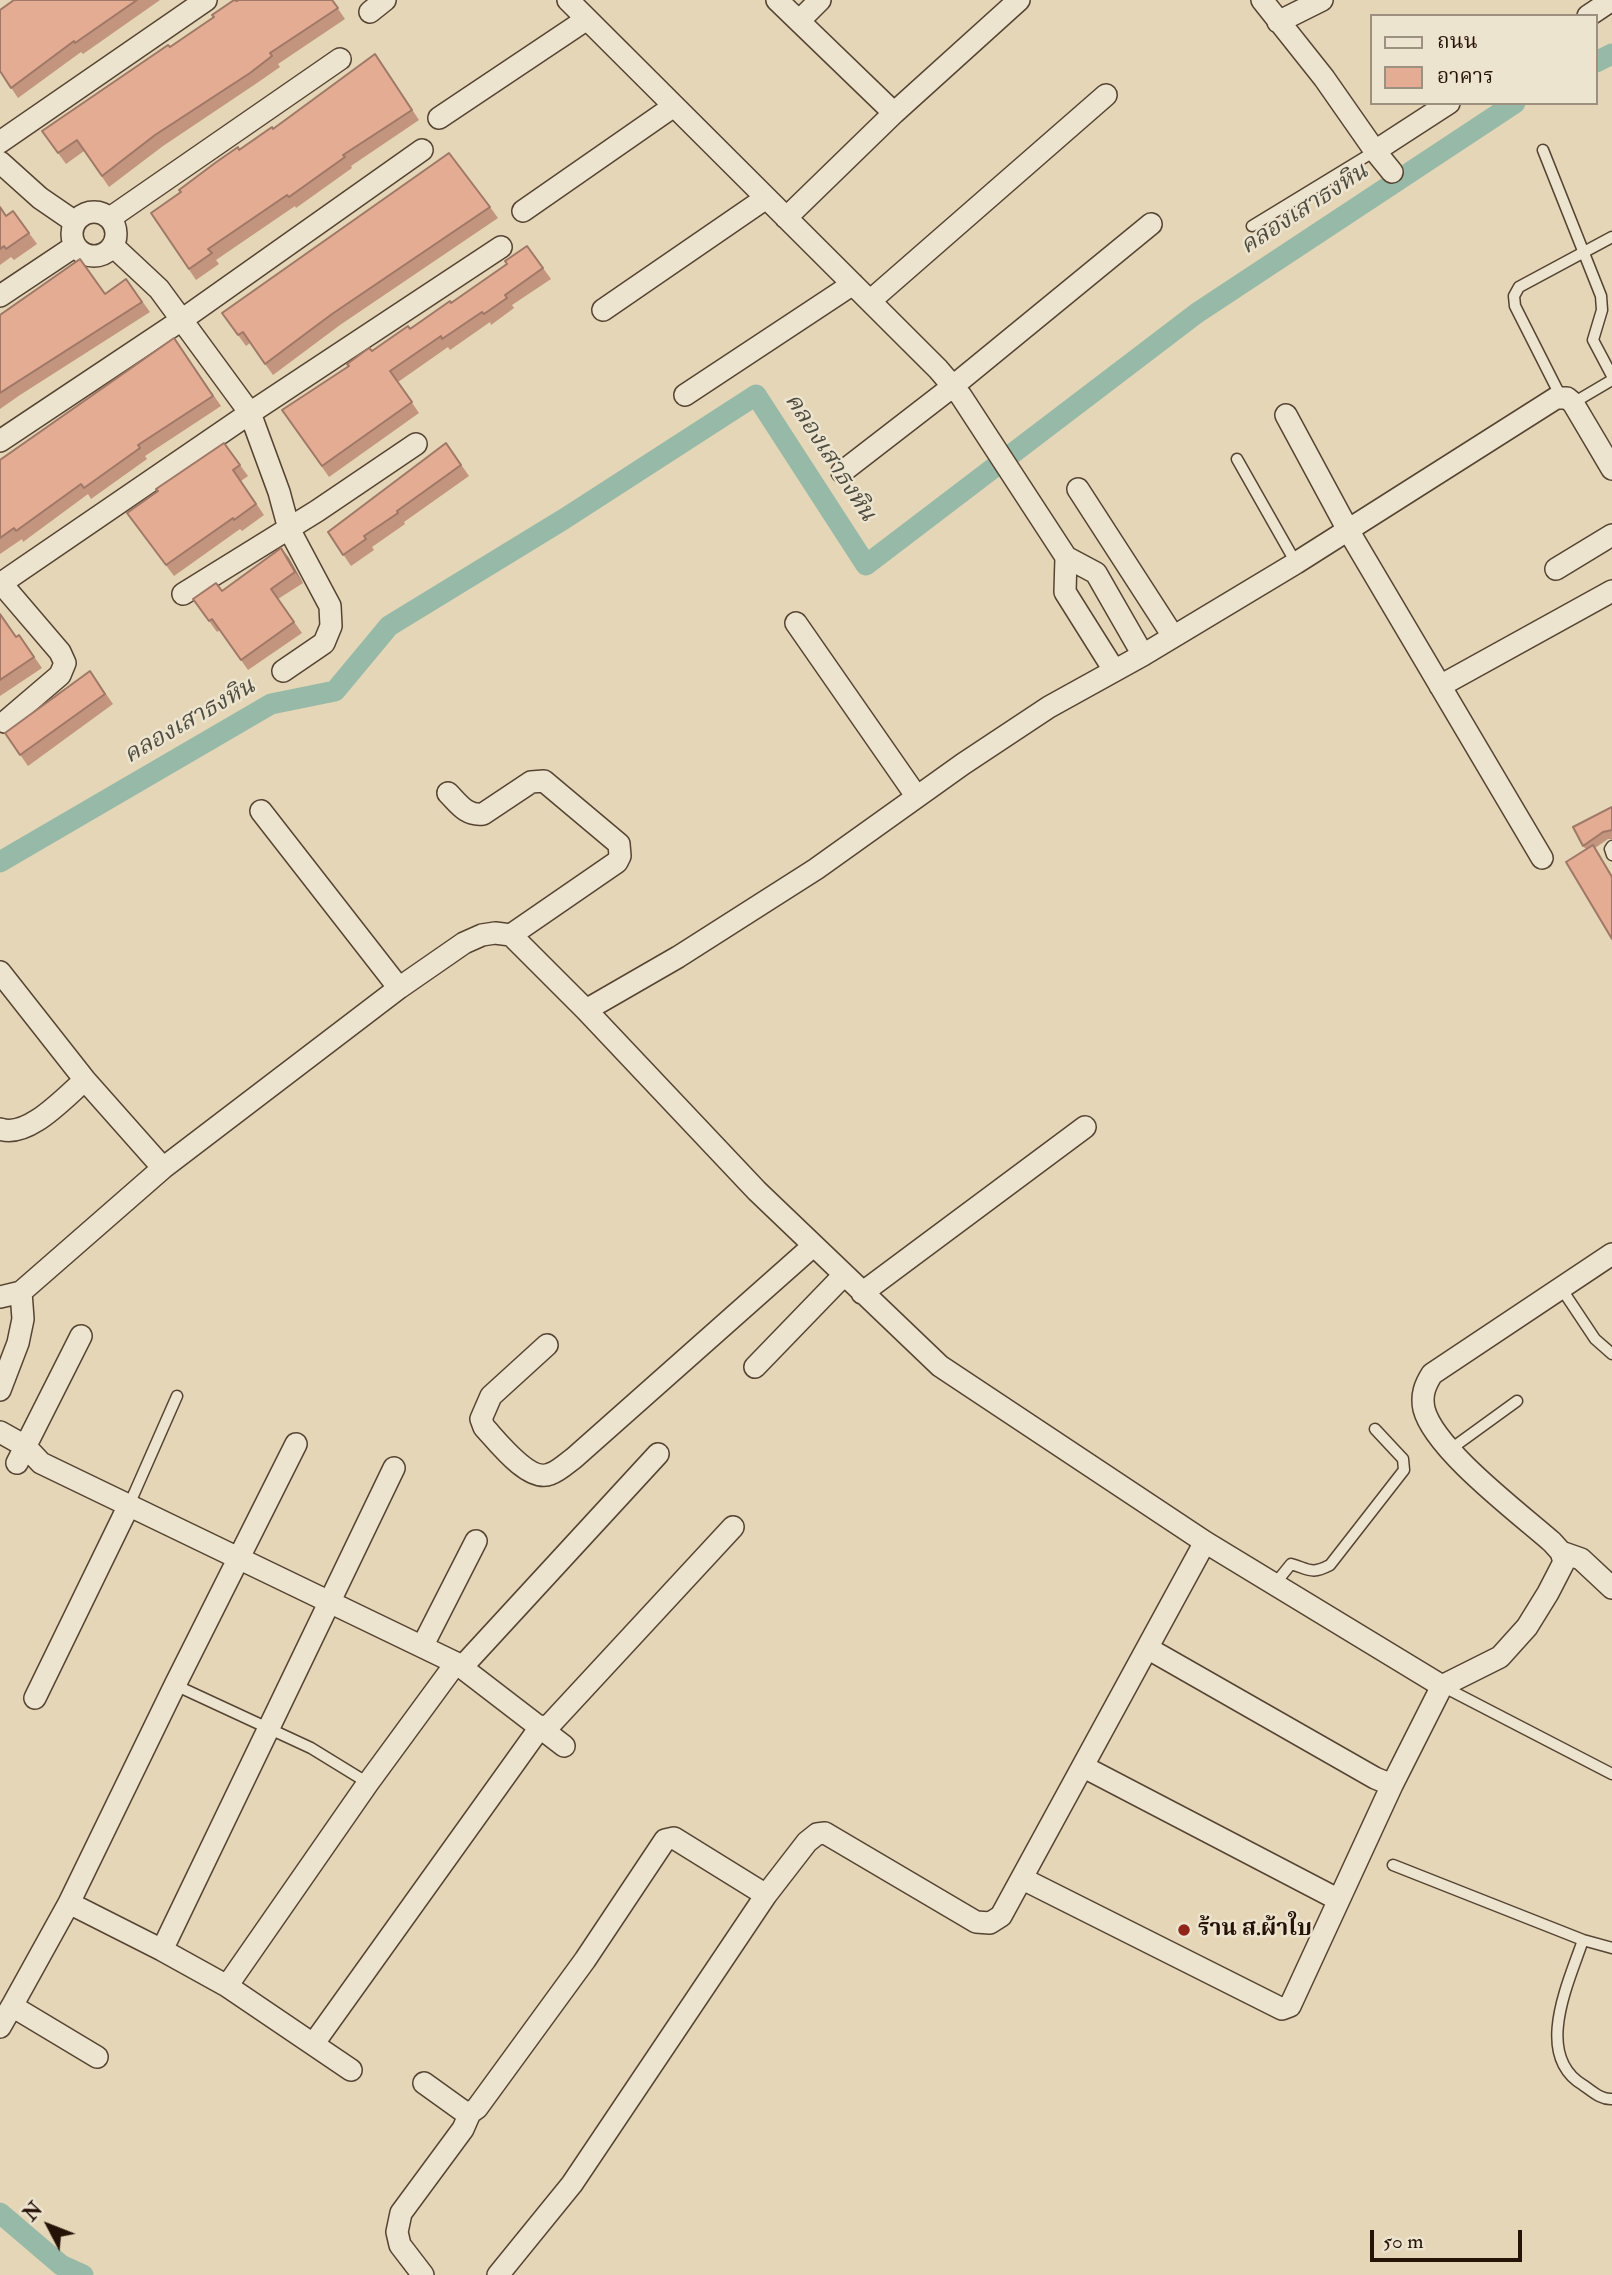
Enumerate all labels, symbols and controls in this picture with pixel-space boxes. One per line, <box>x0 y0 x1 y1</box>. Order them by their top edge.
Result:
legend <box>1370 14 1598 105</box>
text: ถนน <box>1437 28 1478 55</box>
text: อาคาร <box>1437 63 1494 90</box>
water label: คลองเสาธงหิน <box>1236 158 1374 262</box>
water label: คลองเสาธงหิน <box>777 389 881 527</box>
water label: คลองเสาธงหิน <box>119 673 261 771</box>
place label: ร้าน ส.ผ้าใบ <box>1198 1916 1312 1944</box>
marker: ร้าน ส.ผ้าใบ <box>1176 1922 1192 1938</box>
north arrow <box>14 2191 84 2261</box>
text: N <box>19 2198 48 2226</box>
scale bar <box>1374 2216 1526 2260</box>
text: 50 m <box>1383 2228 1424 2255</box>

